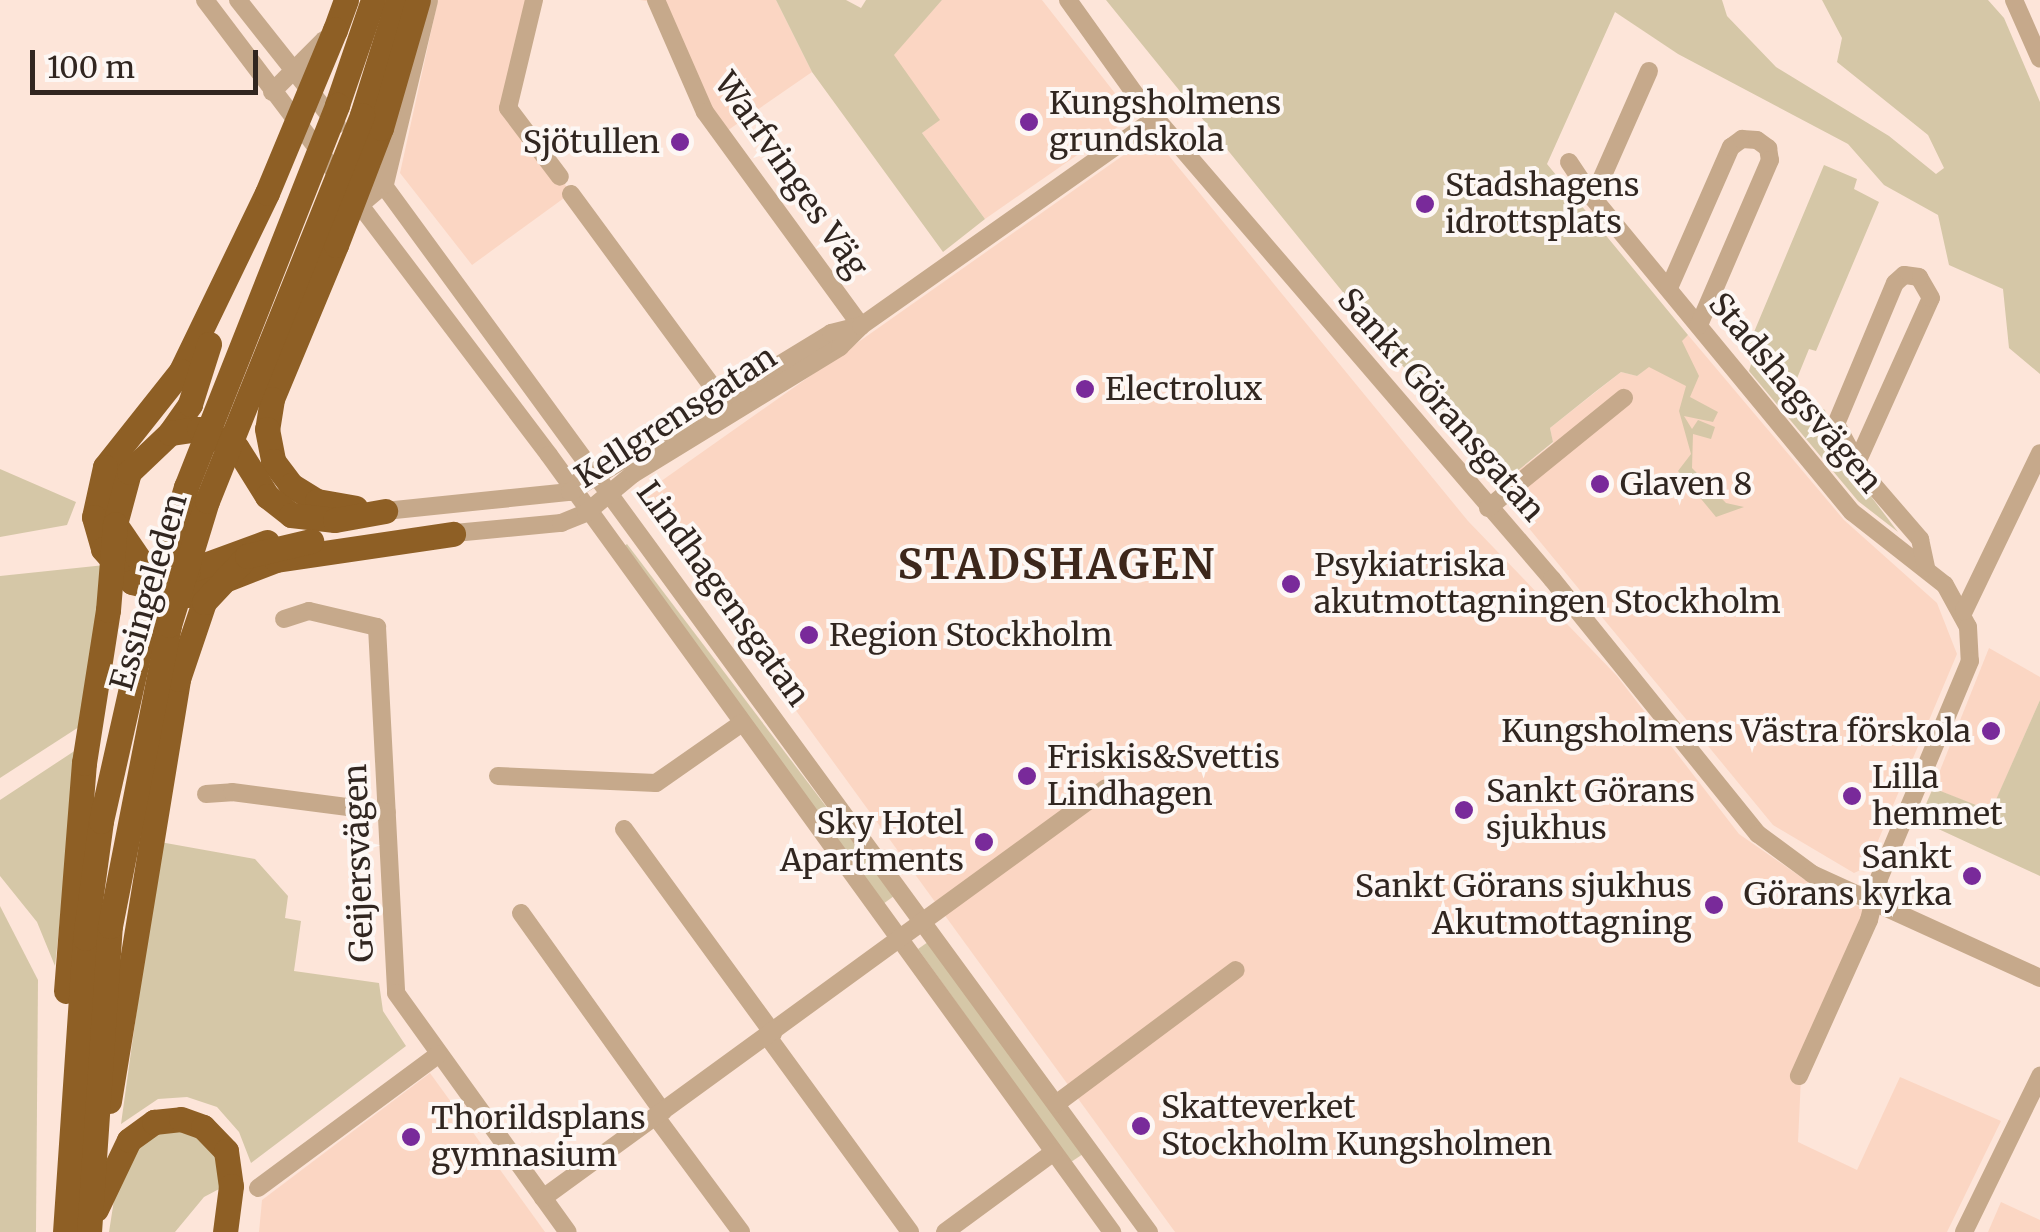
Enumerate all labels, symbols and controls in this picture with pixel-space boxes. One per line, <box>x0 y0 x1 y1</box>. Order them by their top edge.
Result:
scale bar <box>35 30 262 92</box>
text: 100 m <box>47 48 135 86</box>
street label: Warfvinges Väg <box>706 65 876 285</box>
place label: Kungsholmens grundskola <box>1049 85 1281 160</box>
marker: Kungsholmens grundskola <box>1018 111 1040 133</box>
place label: Sjötullen <box>523 123 660 161</box>
marker: Sjötullen <box>669 131 691 153</box>
place label: Stadshagens idrottsplats <box>1445 167 1639 242</box>
marker: Stadshagens idrottsplats <box>1414 193 1436 215</box>
street label: Sankt Göransgatan <box>1329 281 1553 529</box>
street label: Stadshagsvägen <box>1700 285 1890 501</box>
street label: Kellgrensgatan <box>568 338 784 496</box>
place label: Electrolux <box>1105 370 1262 408</box>
marker: Electrolux <box>1074 378 1096 400</box>
place label: Glaven 8 <box>1620 465 1752 503</box>
marker: Glaven 8 <box>1589 473 1611 495</box>
street label: Lindhagensgatan <box>629 474 817 714</box>
street label: Essingeleden <box>103 489 195 695</box>
district label: STADSHAGEN <box>897 539 1217 589</box>
place label: Psykiatriska akutmottagningen Stockholm <box>1314 547 1781 622</box>
marker: Psykiatriska akutmottagningen Stockholm <box>1278 571 1304 597</box>
place label: Region Stockholm <box>829 616 1112 654</box>
marker: Region Stockholm <box>798 624 820 646</box>
place label: Kungsholmens Västra förskola <box>1501 712 1971 750</box>
marker: Kungsholmens Västra förskola <box>1980 720 2002 742</box>
place label: Friskis&Svettis Lindhagen <box>1047 739 1280 814</box>
place label: Lilla hemmet <box>1872 759 2003 834</box>
street label: Geijersvägen <box>336 763 382 963</box>
marker: Friskis&Svettis Lindhagen <box>1016 765 1038 787</box>
place label: Sankt Görans sjukhus <box>1486 773 1695 848</box>
marker: Lilla hemmet <box>1841 785 1863 807</box>
marker: Sankt Görans sjukhus <box>1451 797 1477 823</box>
place label: Sky Hotel Apartments <box>780 805 964 880</box>
marker: Sky Hotel Apartments <box>973 831 995 853</box>
place label: Sankt Görans kyrka <box>1744 839 1952 914</box>
marker: Sankt Görans kyrka <box>1961 865 1983 887</box>
place label: Sankt Görans sjukhus Akutmottagning <box>1355 868 1692 943</box>
marker: Sankt Görans sjukhus Akutmottagning <box>1701 892 1727 918</box>
place label: Skatteverket Stockholm Kungsholmen <box>1161 1089 1552 1164</box>
place label: Thorildsplans gymnasium <box>431 1100 646 1175</box>
marker: Skatteverket Stockholm Kungsholmen <box>1130 1115 1152 1137</box>
marker: Thorildsplans gymnasium <box>400 1126 422 1148</box>

